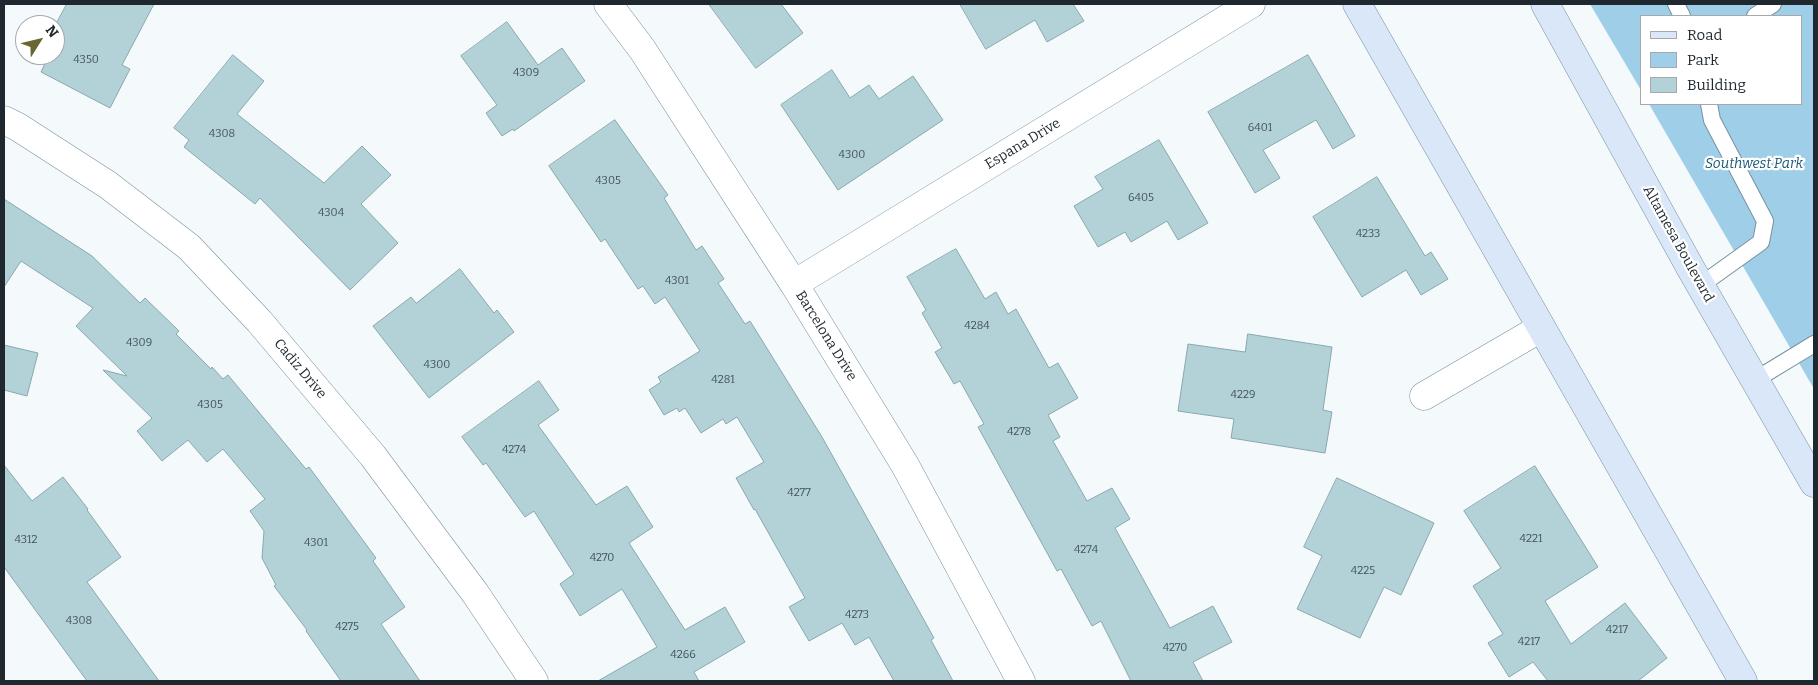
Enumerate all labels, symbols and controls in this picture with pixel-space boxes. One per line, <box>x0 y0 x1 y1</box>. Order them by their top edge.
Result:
north arrow <box>15 15 65 65</box>
legend <box>1640 15 1803 105</box>
text: N <box>42 22 62 41</box>
text: Road <box>1687 26 1722 44</box>
text: Park <box>1687 51 1719 69</box>
house number: 4350 <box>73 53 99 67</box>
house number: 4309 <box>513 66 539 80</box>
text: Building <box>1687 76 1746 94</box>
street label: Espana Drive <box>982 115 1064 173</box>
house number: 6401 <box>1248 121 1272 135</box>
house number: 4308 <box>209 127 235 141</box>
house number: 4300 <box>839 148 865 162</box>
park label: Southwest Park <box>1705 156 1803 172</box>
house number: 4305 <box>595 174 621 188</box>
street label: Altamesa Boulevard <box>1639 183 1717 305</box>
house number: 6405 <box>1128 191 1154 205</box>
house number: 4304 <box>318 206 344 220</box>
house number: 4233 <box>1356 227 1380 241</box>
house number: 4301 <box>665 274 689 288</box>
street label: Barcelona Drive <box>792 288 860 384</box>
house number: 4284 <box>964 319 990 333</box>
house number: 4309 <box>126 336 152 350</box>
street label: Cadiz Drive <box>270 336 330 402</box>
house number: 4300 <box>424 358 450 372</box>
house number: 4281 <box>711 373 735 387</box>
house number: 4229 <box>1231 388 1255 402</box>
house number: 4305 <box>197 398 223 412</box>
house number: 4278 <box>1007 425 1031 439</box>
house number: 4274 <box>502 443 526 457</box>
house number: 4277 <box>787 486 811 500</box>
house number: 4221 <box>1520 532 1542 546</box>
house number: 4312 <box>14 533 38 547</box>
house number: 4301 <box>304 536 328 550</box>
house number: 4274 <box>1074 543 1098 557</box>
house number: 4270 <box>590 551 614 565</box>
house number: 4225 <box>1351 564 1375 578</box>
house number: 4273 <box>845 608 869 622</box>
house number: 4308 <box>66 614 92 628</box>
house number: 4275 <box>335 620 359 634</box>
house number: 4217 <box>1606 623 1628 637</box>
house number: 4217 <box>1518 635 1540 649</box>
house number: 4270 <box>1163 641 1187 655</box>
house number: 4266 <box>670 648 696 662</box>

